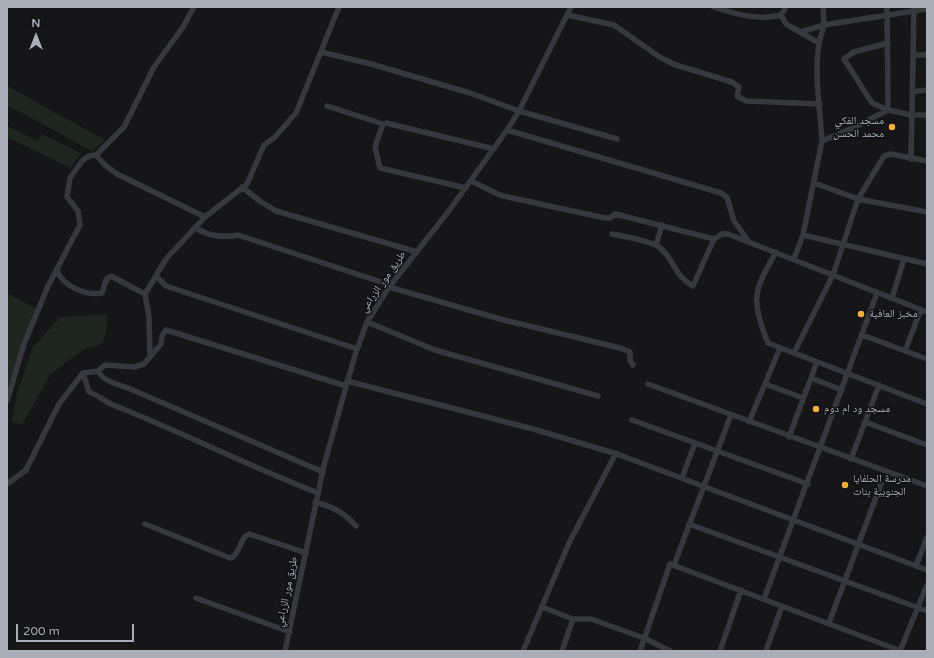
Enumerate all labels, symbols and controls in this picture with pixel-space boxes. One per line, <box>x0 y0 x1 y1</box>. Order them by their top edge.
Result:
north arrow <box>16 16 56 56</box>
text: N <box>32 17 40 30</box>
place label: مسجد الفكي محمد الحسن <box>833 114 884 140</box>
marker: مسجد الفكي محمد الحسن <box>887 122 897 132</box>
street label: طريق مور الزراعي <box>357 249 409 315</box>
place label: مخبز العافية <box>869 307 918 321</box>
marker: مخبز العافية <box>856 309 866 319</box>
place label: مسجد ود ام دوم <box>824 402 890 416</box>
marker: مسجد ود ام دوم <box>811 404 821 414</box>
place label: مدرسة الحلفايا الجنوبية بنات <box>853 472 911 498</box>
marker: مدرسة الحلفايا الجنوبية بنات <box>840 480 850 490</box>
street label: طريق مور الزراعي <box>273 555 301 629</box>
scale bar <box>18 616 136 642</box>
text: 200 m <box>23 624 60 638</box>

